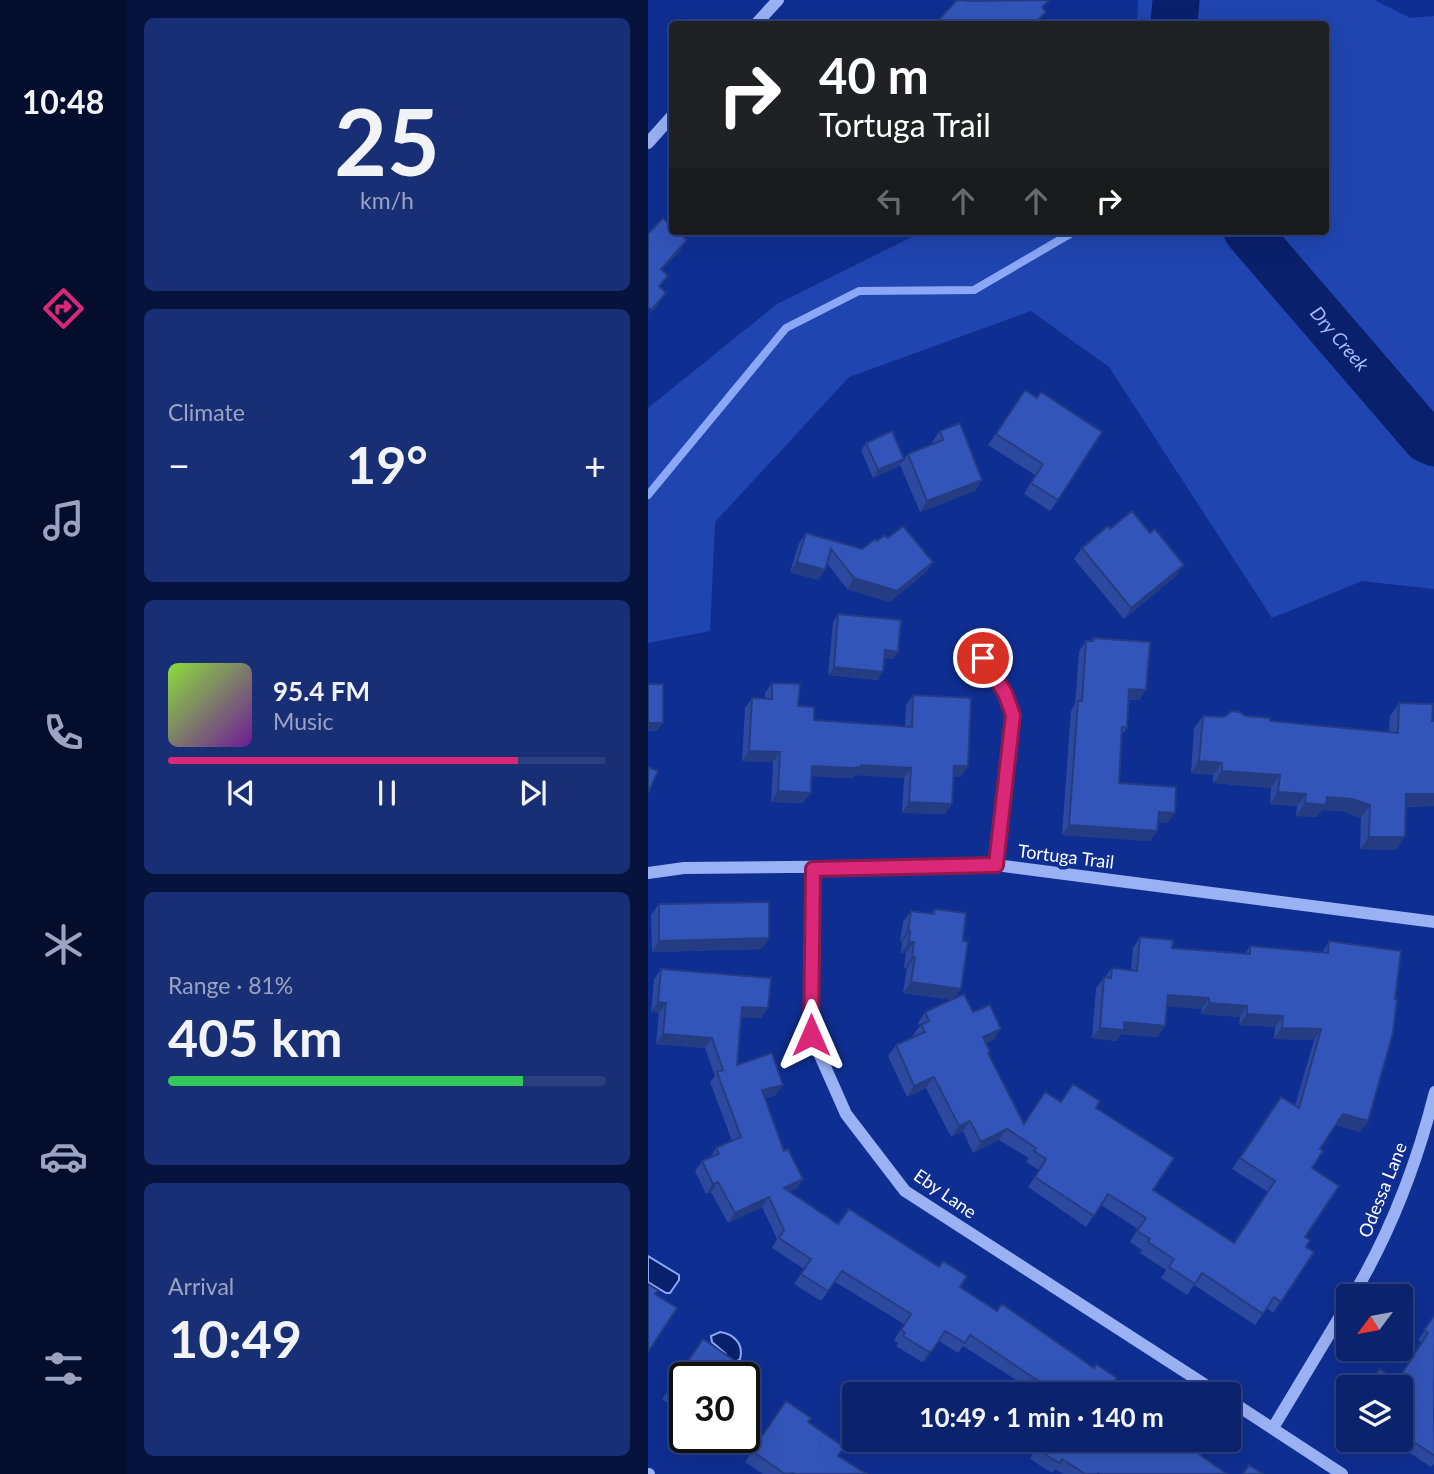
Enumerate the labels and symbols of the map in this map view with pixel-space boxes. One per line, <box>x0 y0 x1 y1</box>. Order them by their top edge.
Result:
water label: Dry Creek <box>1306 301 1375 376</box>
pin <box>953 628 1013 688</box>
street label: Tortuga Trail <box>1017 839 1115 873</box>
position arrow <box>774 998 848 1072</box>
street label: Odessa Lane <box>1353 1139 1411 1240</box>
street label: Eby Lane <box>910 1164 981 1223</box>
north arrow <box>1336 1284 1413 1362</box>
speed limit sign: 30 <box>669 1362 760 1453</box>

